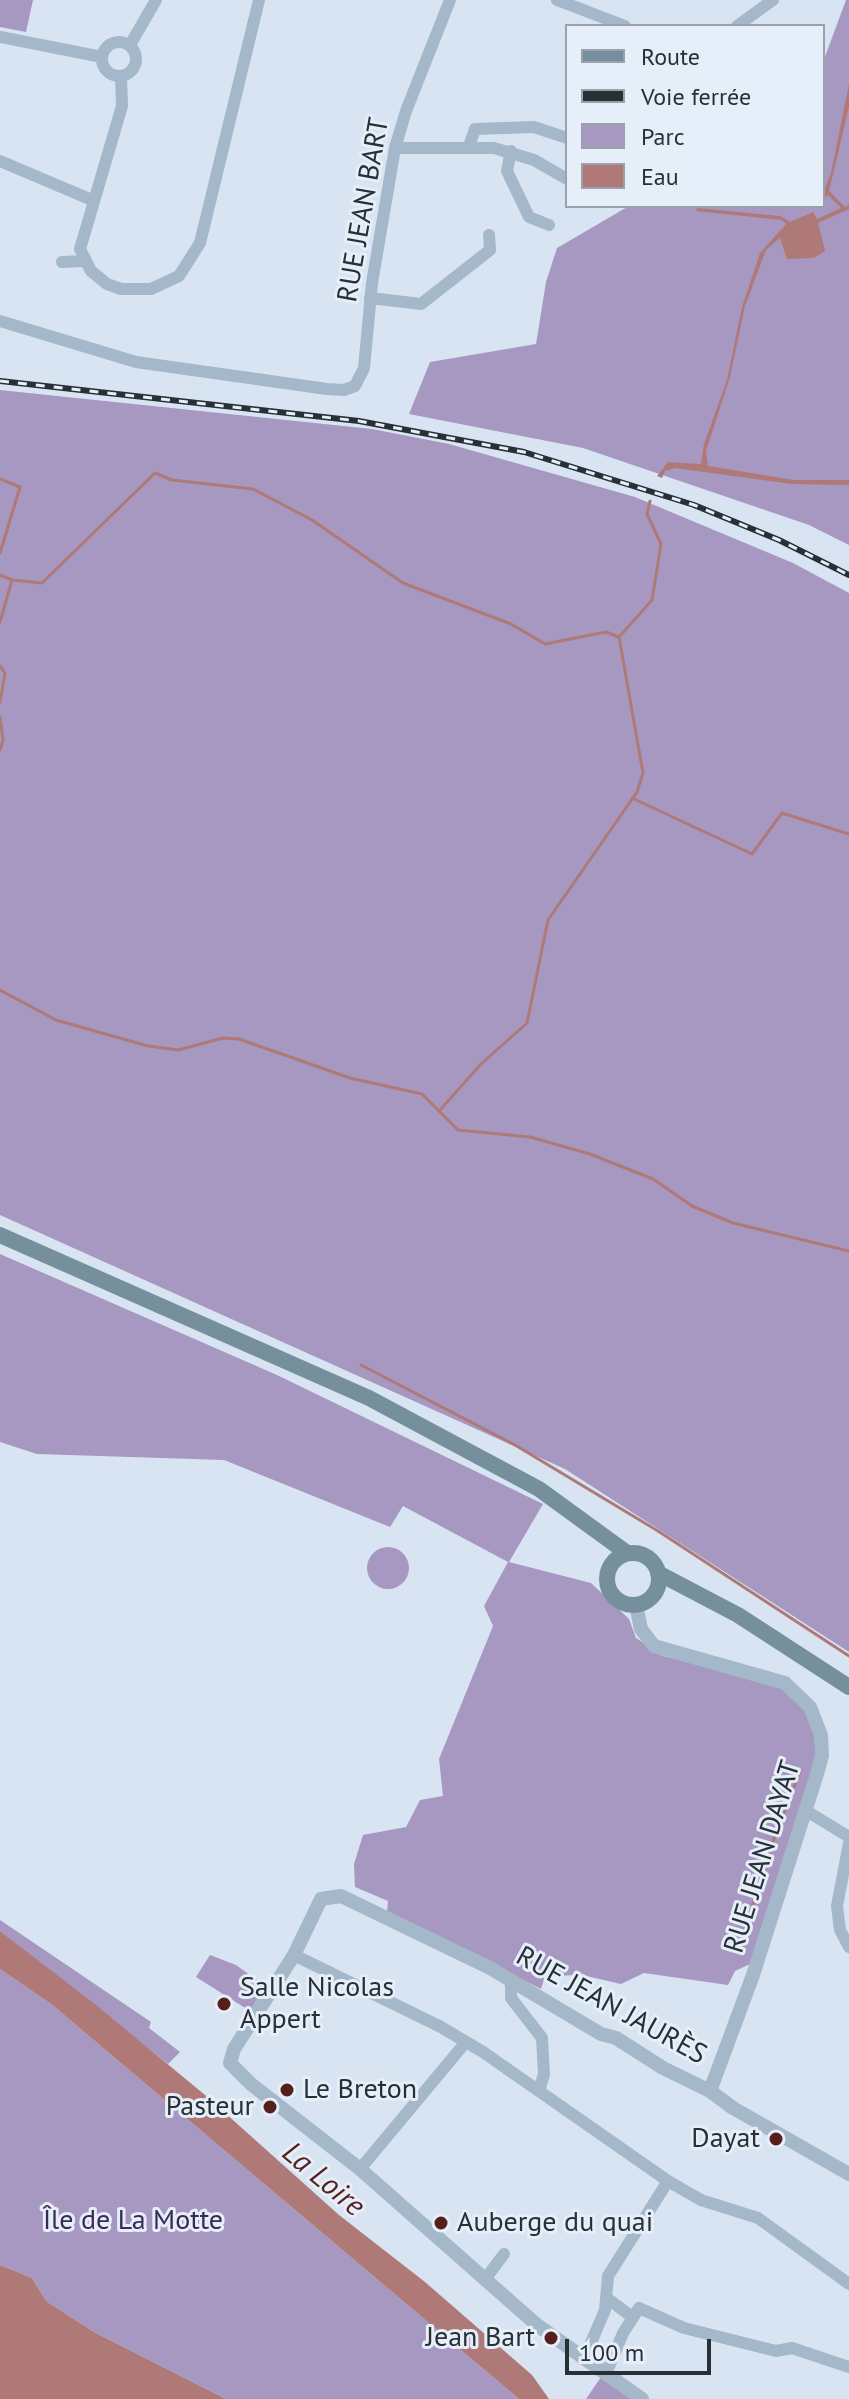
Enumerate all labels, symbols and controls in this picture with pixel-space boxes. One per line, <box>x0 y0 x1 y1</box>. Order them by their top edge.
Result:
legend <box>565 24 825 208</box>
text: Route <box>641 41 700 72</box>
text: Voie ferrée <box>641 81 751 112</box>
street label: RUE JEAN BART <box>331 115 397 305</box>
text: Parc <box>641 121 684 152</box>
text: Eau <box>641 161 679 192</box>
street label: RUE JEAN DAYAT <box>718 1757 808 1957</box>
street label: RUE JEAN JAURÈS <box>510 1940 712 2072</box>
place label: Salle Nicolas Appert <box>240 1971 394 2037</box>
marker: Salle Nicolas Appert <box>215 1995 233 2013</box>
place label: Le Breton <box>303 2073 417 2107</box>
marker: Le Breton <box>278 2081 296 2099</box>
place label: Pasteur <box>166 2090 254 2124</box>
marker: Pasteur <box>261 2098 279 2116</box>
place label: Dayat <box>691 2122 760 2156</box>
marker: Dayat <box>767 2130 785 2148</box>
water label: La Loire <box>274 2135 372 2225</box>
park label: Île de La Motte <box>43 2204 223 2238</box>
place label: Auberge du quai <box>457 2206 653 2240</box>
marker: Auberge du quai <box>432 2214 450 2232</box>
place label: Jean Bart <box>426 2321 535 2355</box>
scale bar <box>569 2323 715 2373</box>
marker: Jean Bart <box>542 2329 560 2347</box>
text: 100 m <box>579 2337 644 2368</box>

